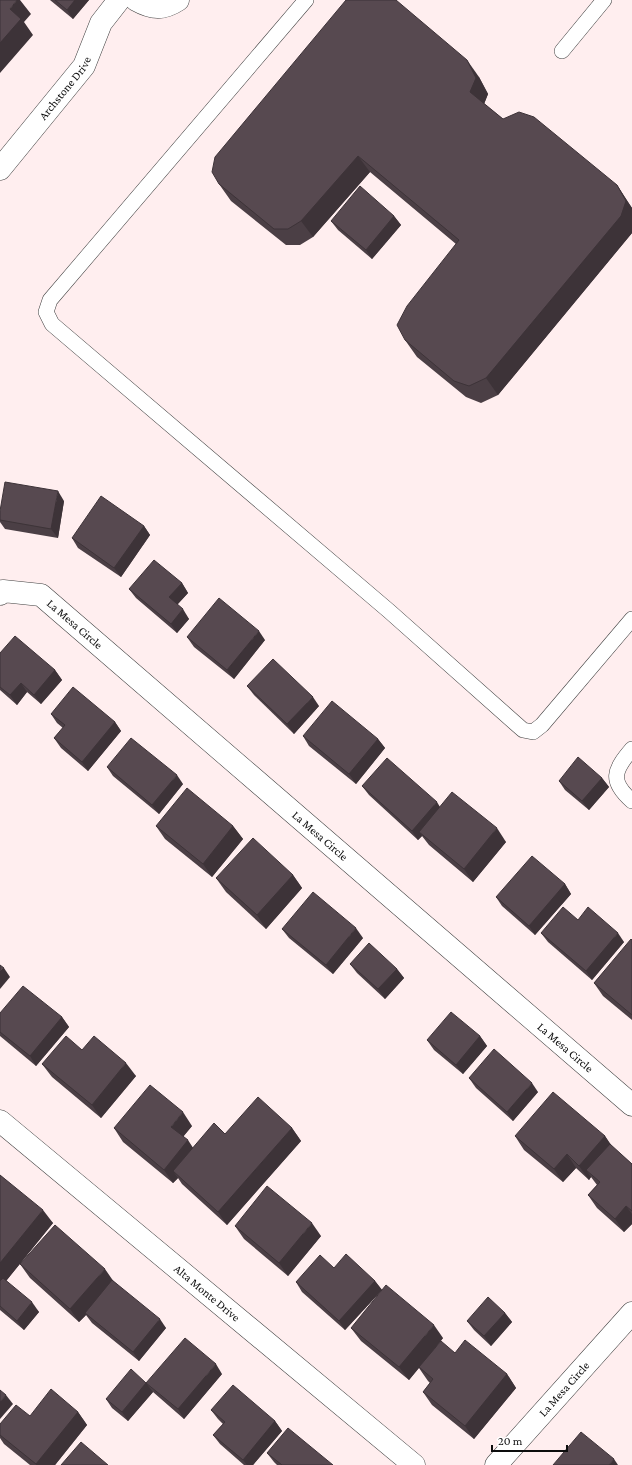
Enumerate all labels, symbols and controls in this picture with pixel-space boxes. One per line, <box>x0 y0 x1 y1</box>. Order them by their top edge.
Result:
street label: Archstone Drive <box>36 55 94 123</box>
street label: La Mesa Circle <box>44 596 105 652</box>
street label: La Mesa Circle <box>289 808 351 864</box>
street label: La Mesa Circle <box>535 1020 596 1075</box>
street label: Alta Monte Drive <box>171 1261 243 1324</box>
street label: La Mesa Circle <box>536 1359 592 1419</box>
scale bar <box>492 1427 567 1453</box>
text: 20 m <box>498 1434 523 1448</box>

